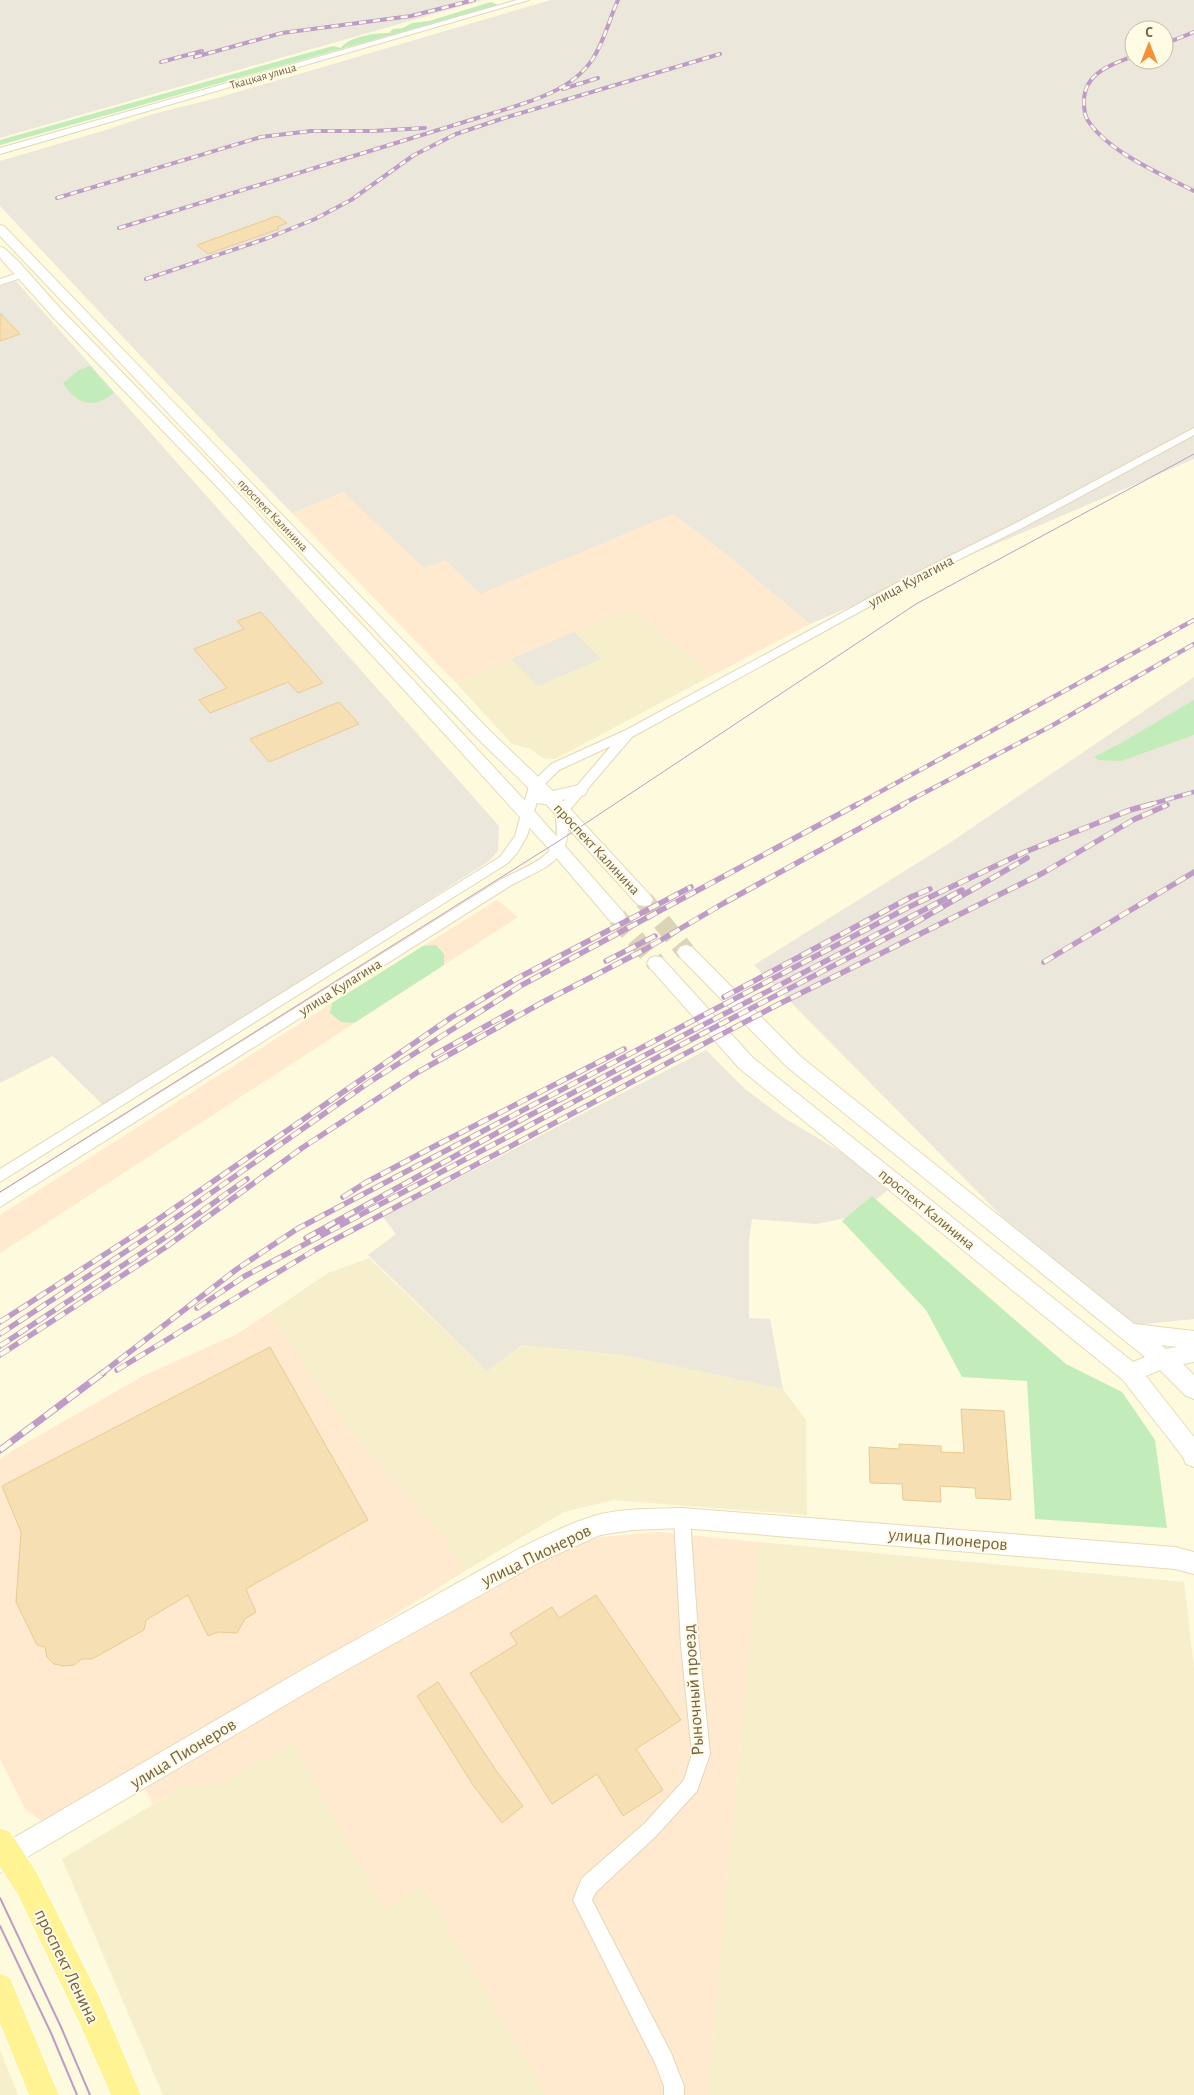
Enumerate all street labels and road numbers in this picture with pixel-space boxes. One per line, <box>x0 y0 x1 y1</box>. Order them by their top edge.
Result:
street label: Ткацкая улица <box>228 61 298 92</box>
street label: проспект Калинина <box>236 477 311 554</box>
street label: улица Кулагина <box>865 553 956 611</box>
street label: проспект Калинина <box>551 801 643 898</box>
street label: улица Кулагина <box>296 956 384 1019</box>
street label: проспект Калинина <box>876 1166 978 1253</box>
street label: улица Пионеров <box>478 1522 594 1591</box>
street label: улица Пионеров <box>887 1526 1008 1554</box>
street label: Рыночный проезд <box>680 1624 708 1756</box>
street label: улица Пионеров <box>127 1715 239 1793</box>
street label: проспект Ленина <box>31 1906 102 2027</box>

